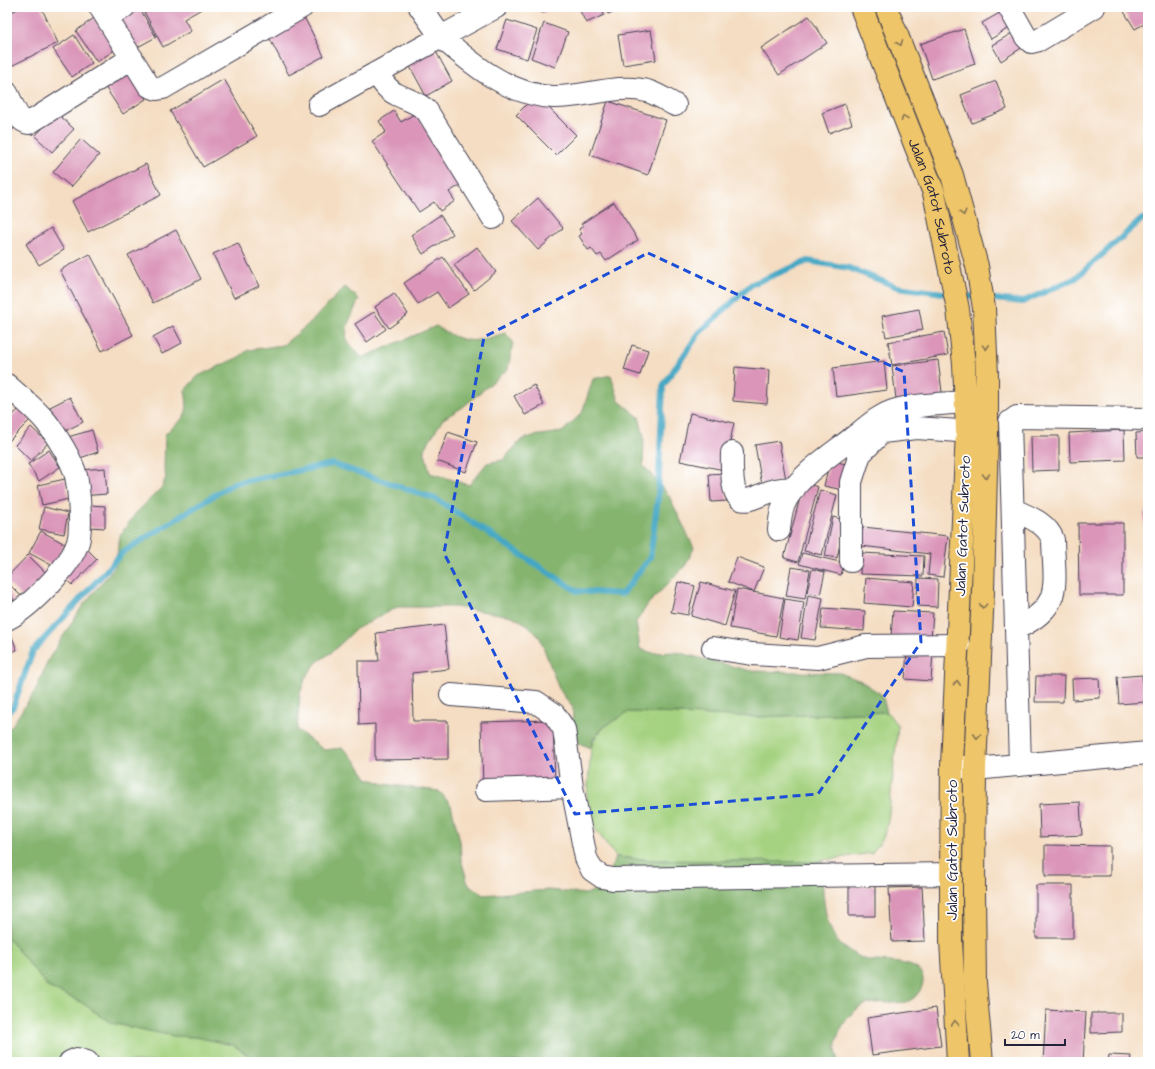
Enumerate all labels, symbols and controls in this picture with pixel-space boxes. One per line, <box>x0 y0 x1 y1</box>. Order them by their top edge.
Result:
one-way arrow <box>896 40 904 47</box>
one-way arrow <box>901 114 909 121</box>
street label: Jalan Gatot Subroto <box>903 135 961 276</box>
one-way arrow <box>958 209 967 216</box>
one-way arrow <box>981 344 990 350</box>
street label: Jalan Gatot Subroto <box>950 455 976 597</box>
one-way arrow <box>982 473 990 479</box>
one-way arrow <box>978 603 987 609</box>
one-way arrow <box>953 680 961 686</box>
one-way arrow <box>972 733 981 739</box>
street label: Jalan Gatot Subroto <box>942 779 963 920</box>
one-way arrow <box>951 1020 959 1026</box>
scale bar <box>1005 1021 1065 1047</box>
text: 20 m <box>1011 1027 1040 1044</box>

